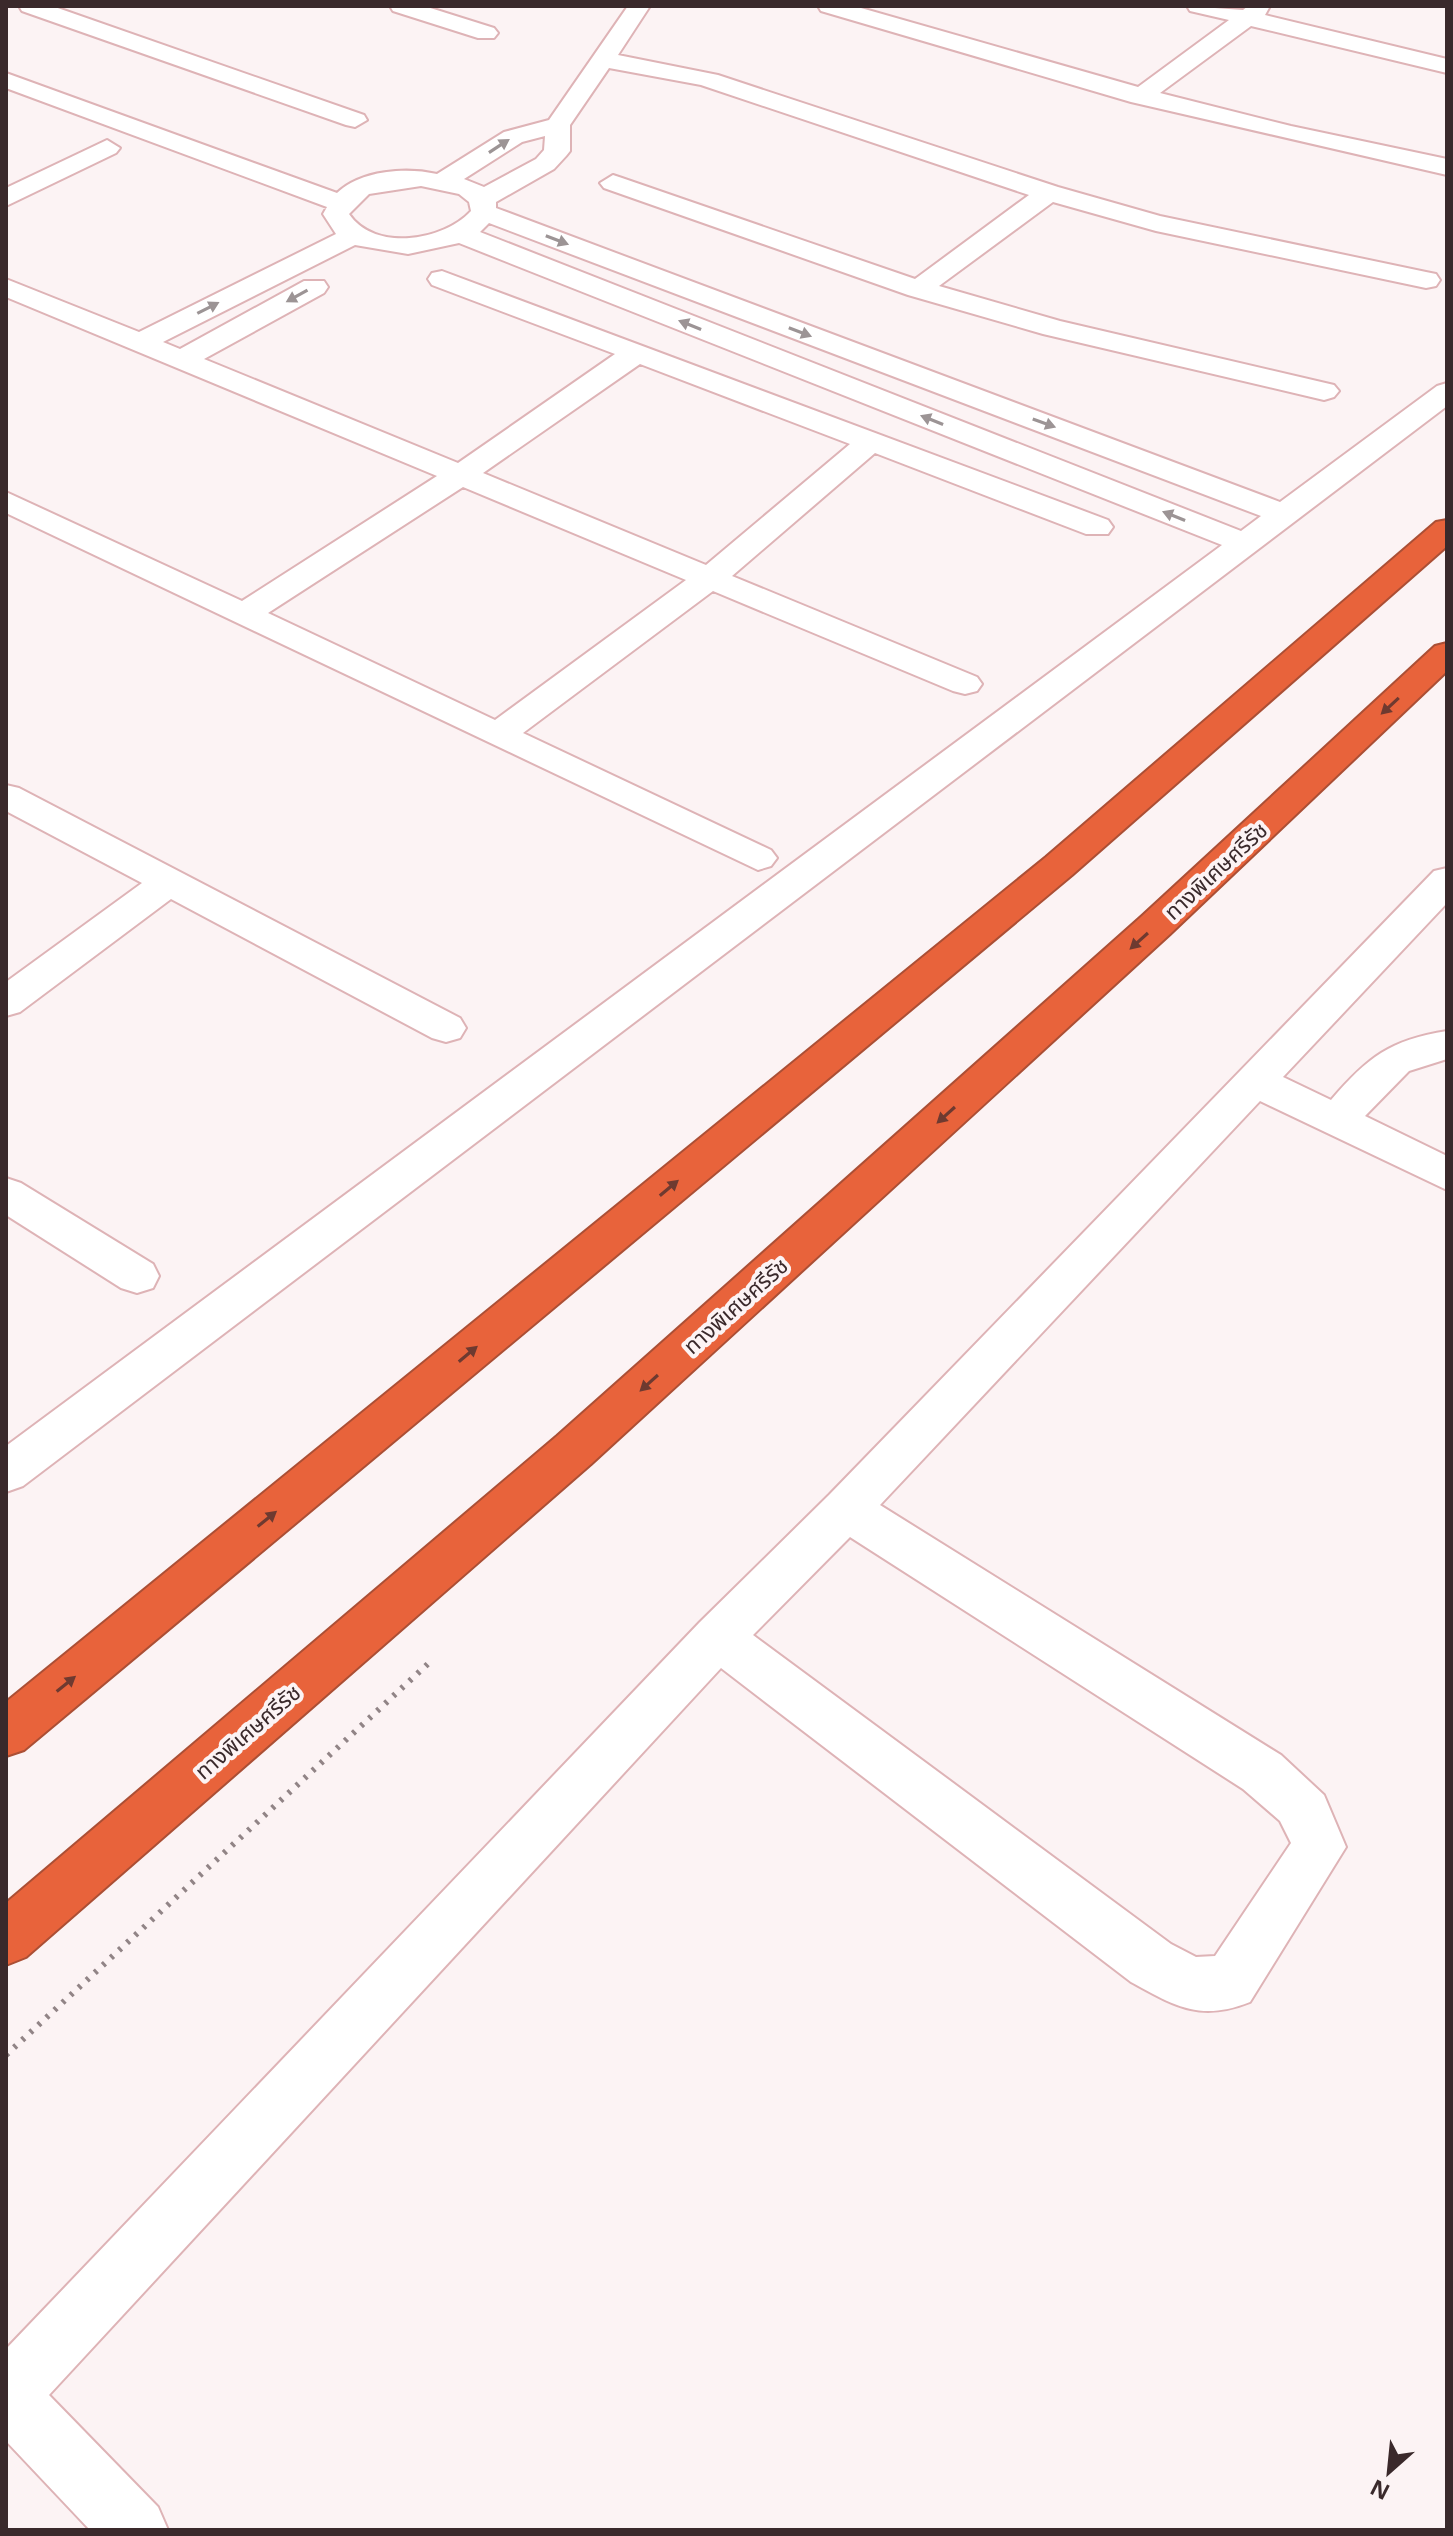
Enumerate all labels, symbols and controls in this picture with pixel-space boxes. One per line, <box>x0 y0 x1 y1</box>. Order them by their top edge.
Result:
one-way arrow <box>488 139 510 153</box>
one-way arrow <box>545 234 569 247</box>
one-way arrow <box>286 289 309 303</box>
one-way arrow <box>196 301 219 315</box>
one-way arrow <box>678 318 702 331</box>
one-way arrow <box>788 326 812 339</box>
one-way arrow <box>920 413 944 426</box>
one-way arrow <box>1032 417 1056 430</box>
one-way arrow <box>1162 509 1186 522</box>
one-way arrow <box>1381 696 1400 714</box>
street label: ทางพิเศษศรีรัช <box>1157 814 1273 926</box>
one-way arrow <box>1129 931 1148 949</box>
one-way arrow <box>936 1105 955 1123</box>
one-way arrow <box>658 1180 678 1197</box>
street label: ทางพิเศษศรีรัช <box>676 1250 794 1360</box>
one-way arrow <box>458 1346 478 1363</box>
one-way arrow <box>639 1373 658 1391</box>
one-way arrow <box>257 1511 277 1528</box>
one-way arrow <box>56 1676 76 1693</box>
street label: ทางพิเศษศรีรัช <box>188 1677 306 1785</box>
north arrow <box>1349 2432 1429 2512</box>
text: N <box>1365 2473 1394 2508</box>

